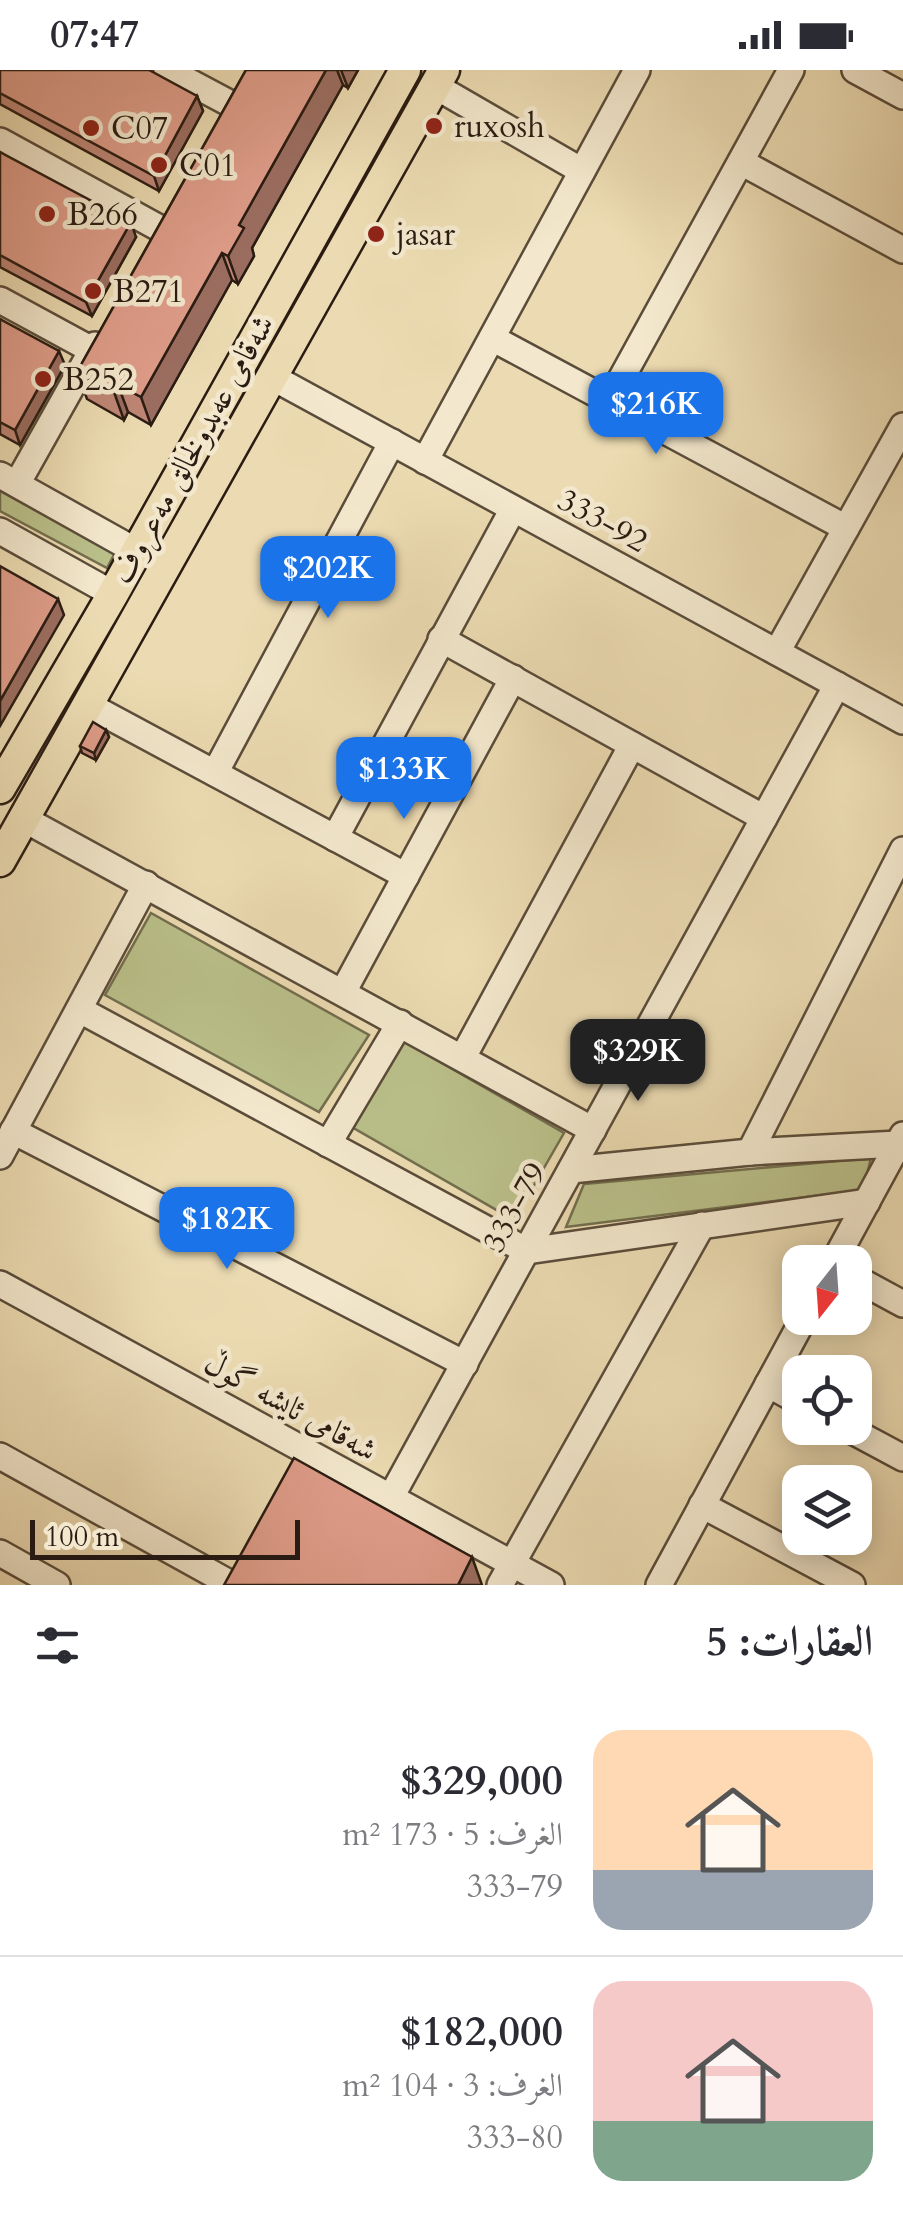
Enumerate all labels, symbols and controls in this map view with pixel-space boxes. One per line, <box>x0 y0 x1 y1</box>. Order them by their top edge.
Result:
text: 07:47 <box>50 9 139 61</box>
place label: ruxosh <box>454 105 545 149</box>
place label: C07 <box>111 107 168 151</box>
marker: ruxosh <box>423 115 445 137</box>
marker: C07 <box>80 117 102 139</box>
place label: C01 <box>179 144 236 188</box>
marker: C01 <box>148 154 170 176</box>
place label: B266 <box>67 193 138 237</box>
marker: B266 <box>36 203 58 225</box>
place label: jasar <box>392 213 455 257</box>
marker: jasar <box>365 223 387 245</box>
place label: B271 <box>113 270 184 314</box>
marker: B271 <box>82 280 104 302</box>
street label: شەقامی عەبدولخالق مەعروف <box>100 307 285 592</box>
place label: B252 <box>63 358 134 402</box>
marker: B252 <box>32 368 54 390</box>
pin: $216K <box>586 372 726 457</box>
text: $216K <box>610 382 702 426</box>
street label: 333-92 <box>550 478 655 563</box>
pin: $202K <box>258 536 398 621</box>
text: $202K <box>282 546 374 590</box>
pin: $133K <box>334 737 474 822</box>
text: $133K <box>358 747 450 791</box>
pin: $329K <box>568 1019 708 1104</box>
text: $329K <box>592 1029 684 1073</box>
street label: 333-79 <box>472 1155 557 1260</box>
pin: $182K <box>157 1187 297 1272</box>
text: $182K <box>181 1197 273 1241</box>
north arrow <box>782 1245 872 1335</box>
map controls <box>782 1245 872 1555</box>
street label: شەقامی ئایشە گوڵ <box>196 1341 385 1473</box>
button: locate <box>782 1355 872 1445</box>
button: layers <box>782 1465 872 1555</box>
scale bar <box>30 1515 300 1560</box>
text: 100 m <box>45 1518 119 1556</box>
text: العقارات: 5 <box>706 1613 873 1670</box>
icon: filters <box>30 1618 85 1673</box>
text: $329,000 <box>400 1752 563 1809</box>
icon: home <box>673 1770 793 1890</box>
text: الغرف: 5 · 173 m² <box>342 1813 563 1857</box>
text: 333-79 <box>467 1865 563 1909</box>
text: $182,000 <box>400 2003 563 2060</box>
icon: home <box>673 2021 793 2141</box>
text: الغرف: 3 · 104 m² <box>342 2064 563 2108</box>
text: 333-80 <box>467 2116 563 2160</box>

